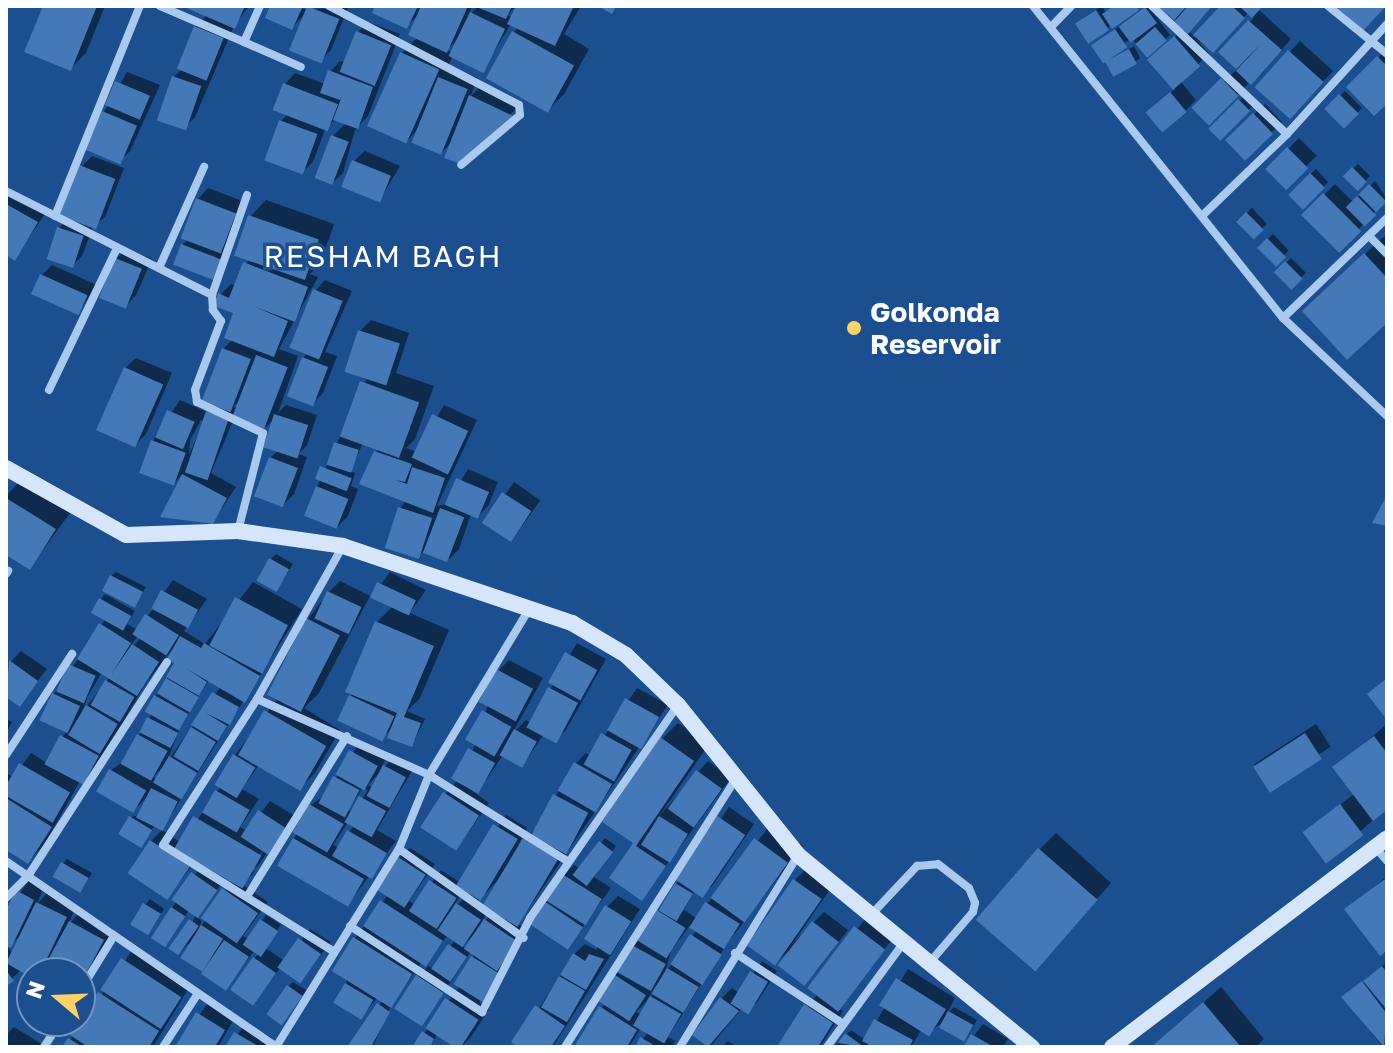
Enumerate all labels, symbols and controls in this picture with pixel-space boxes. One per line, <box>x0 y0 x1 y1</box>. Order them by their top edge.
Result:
district label: RESHAM BAGH <box>263 238 503 274</box>
place label: Golkonda Reservoir <box>870 295 1001 361</box>
marker: Golkonda Reservoir <box>845 319 863 337</box>
north arrow <box>16 957 96 1037</box>
text: N <box>19 977 50 1002</box>

